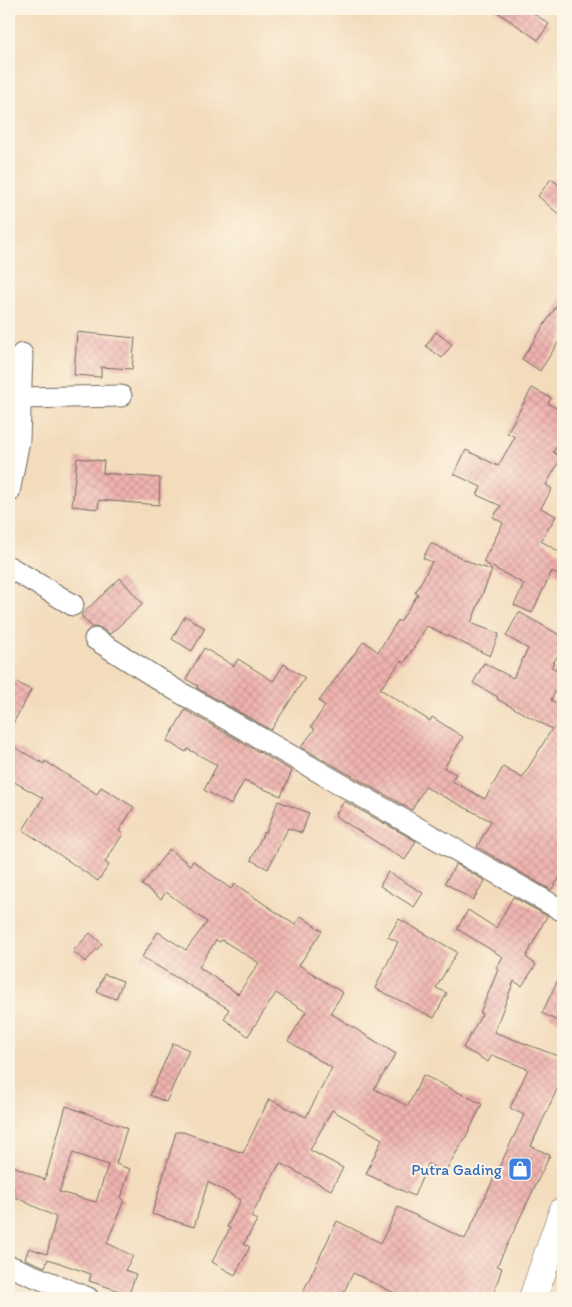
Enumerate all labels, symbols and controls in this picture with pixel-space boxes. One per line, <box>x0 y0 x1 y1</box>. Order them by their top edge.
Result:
shop icon: Putra Gading <box>507 1156 533 1182</box>
place label: Putra Gading <box>411 1160 503 1179</box>

